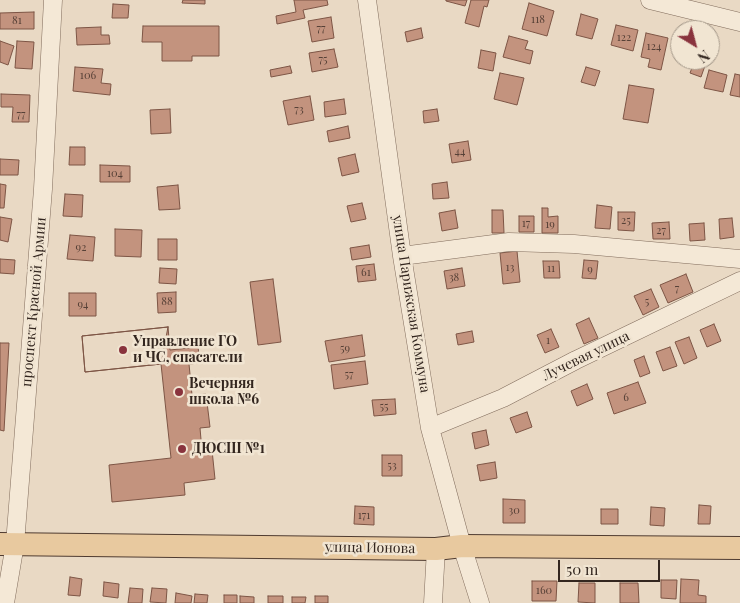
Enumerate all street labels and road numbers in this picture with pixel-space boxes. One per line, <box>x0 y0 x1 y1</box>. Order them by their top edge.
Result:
street label: улица Парижская Коммуна <box>389 214 433 394</box>
street label: проспект Красной Армии <box>18 216 50 388</box>
street label: Лучевая улица <box>540 328 632 384</box>
street label: улица Ионова <box>325 539 415 557</box>

